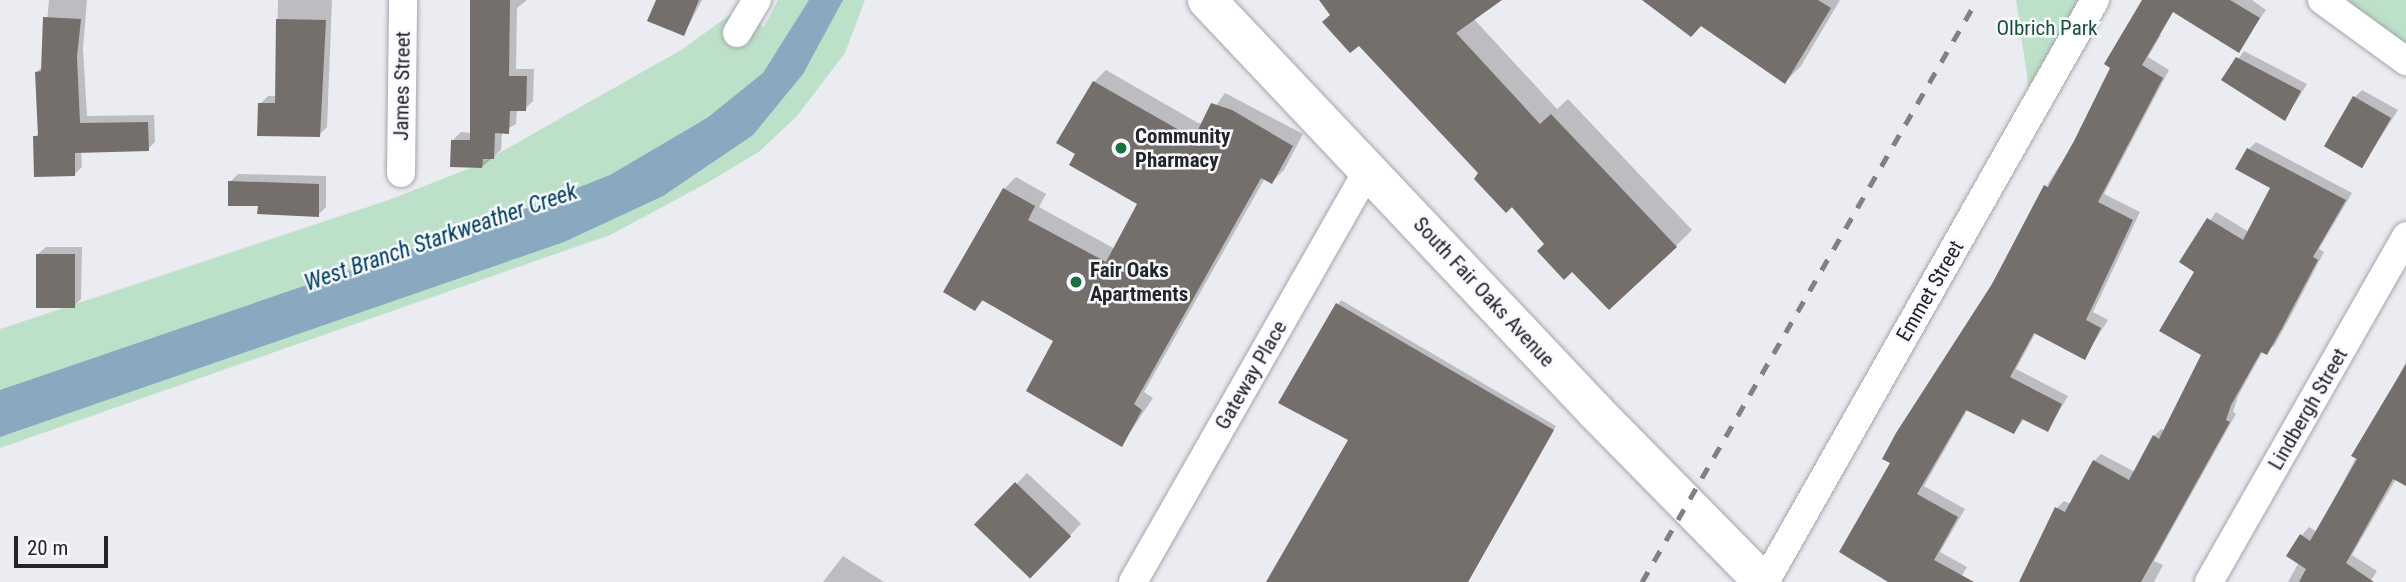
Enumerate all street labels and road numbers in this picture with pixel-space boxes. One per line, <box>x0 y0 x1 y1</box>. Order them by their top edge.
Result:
street label: James Street <box>388 31 416 141</box>
street label: South Fair Oaks Avenue <box>1408 212 1560 372</box>
street label: Emmet Street <box>1891 236 1969 346</box>
street label: Gateway Place <box>1210 316 1292 434</box>
street label: Lindbergh Street <box>2263 344 2353 474</box>

